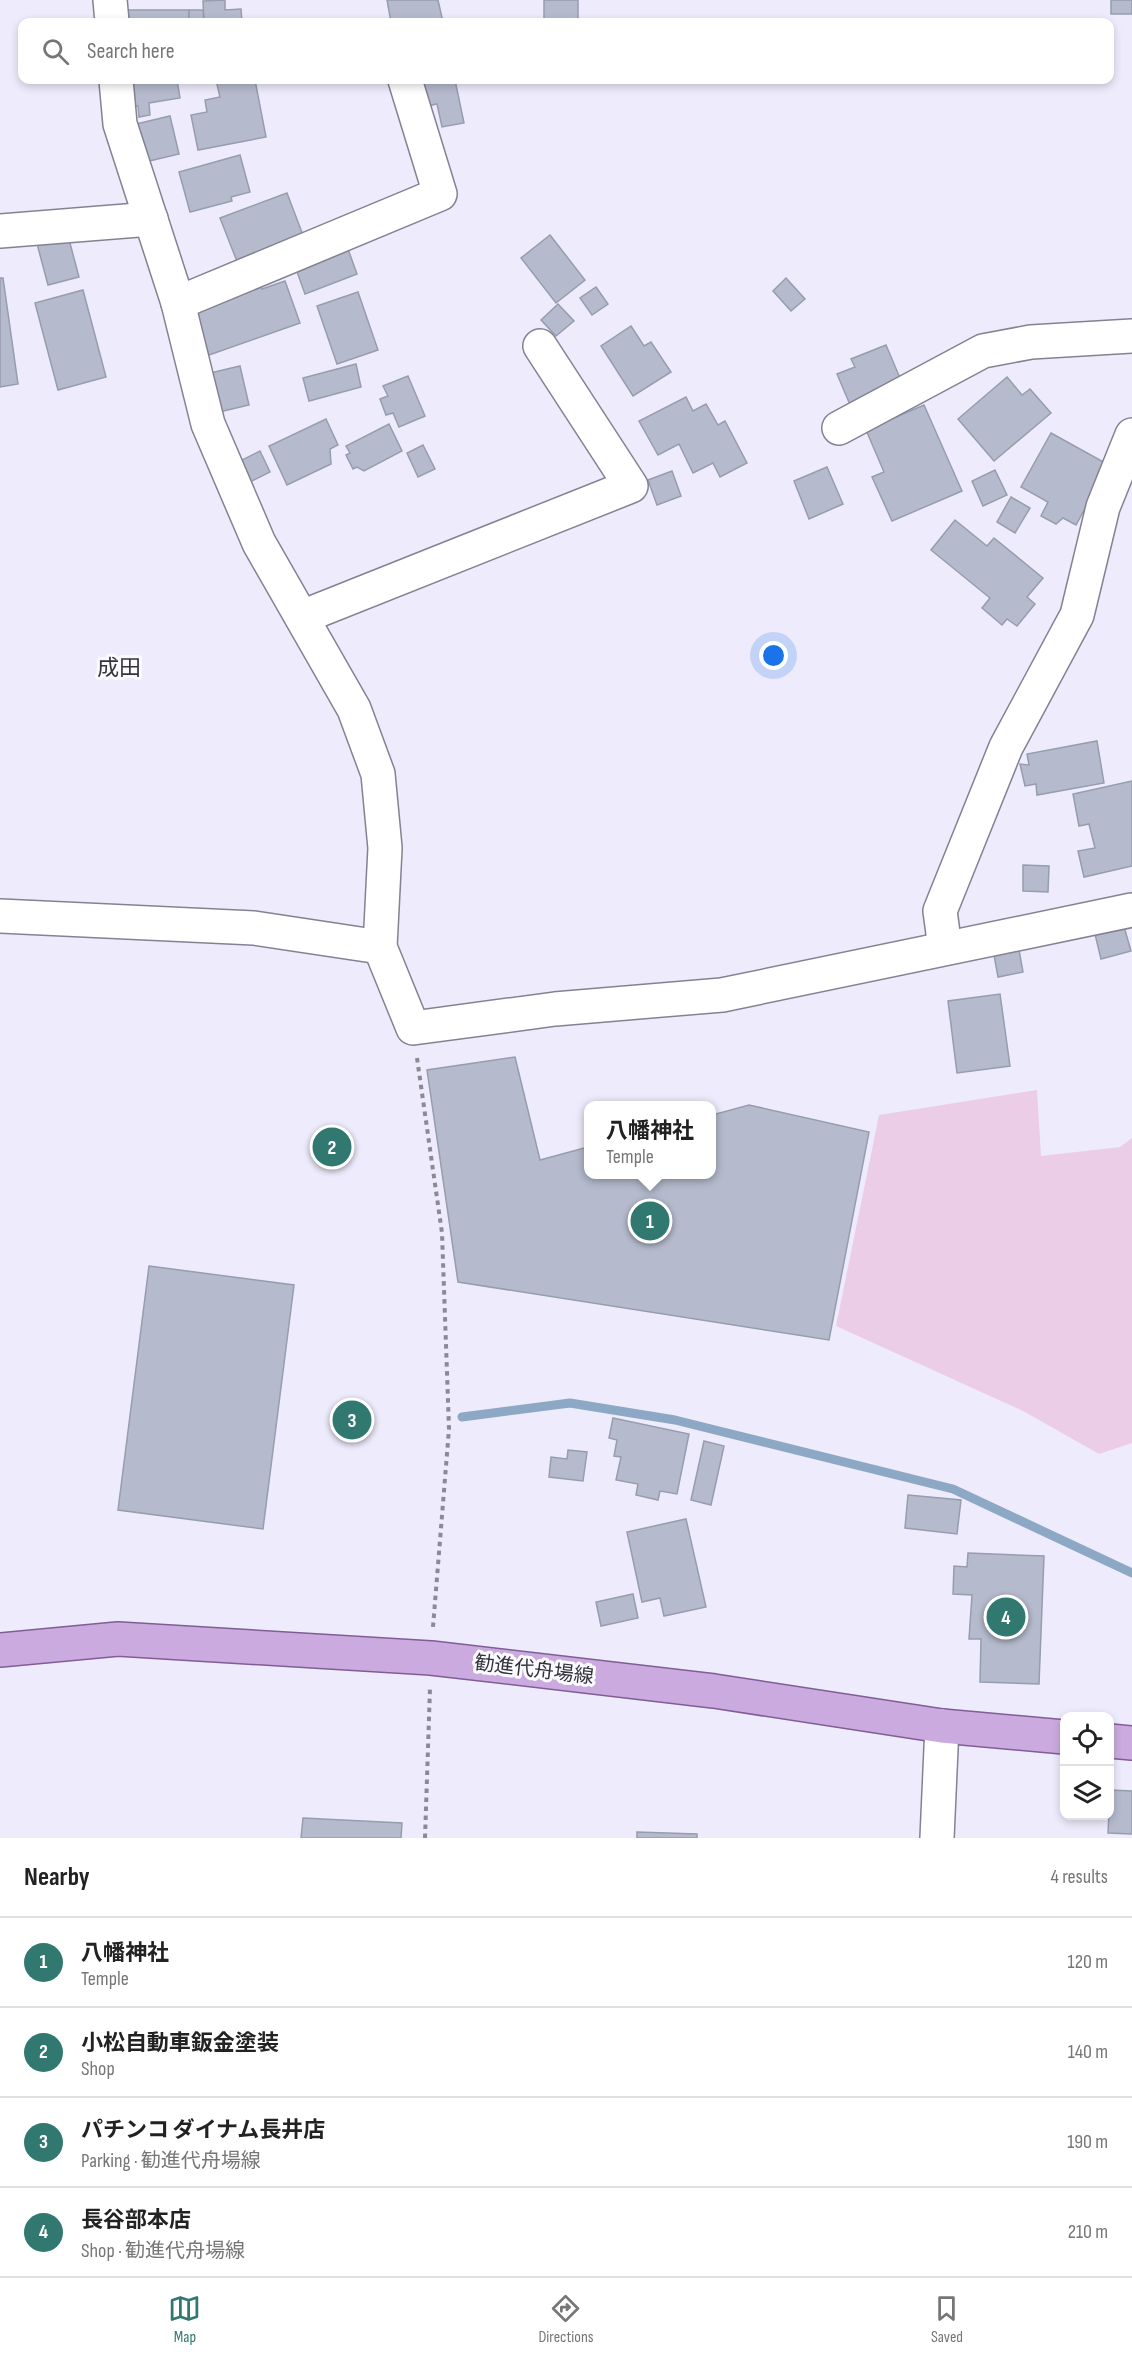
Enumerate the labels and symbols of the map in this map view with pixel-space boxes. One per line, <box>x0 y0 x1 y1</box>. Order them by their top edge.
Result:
your location <box>759 641 788 670</box>
district label: 成田 <box>97 655 141 682</box>
pin: 2 <box>312 1124 352 1170</box>
pin: 1 <box>630 1198 670 1244</box>
pin: 3 <box>332 1398 372 1442</box>
pin: 4 <box>986 1594 1026 1640</box>
street label: 勧進代舟場線 <box>473 1651 595 1689</box>

